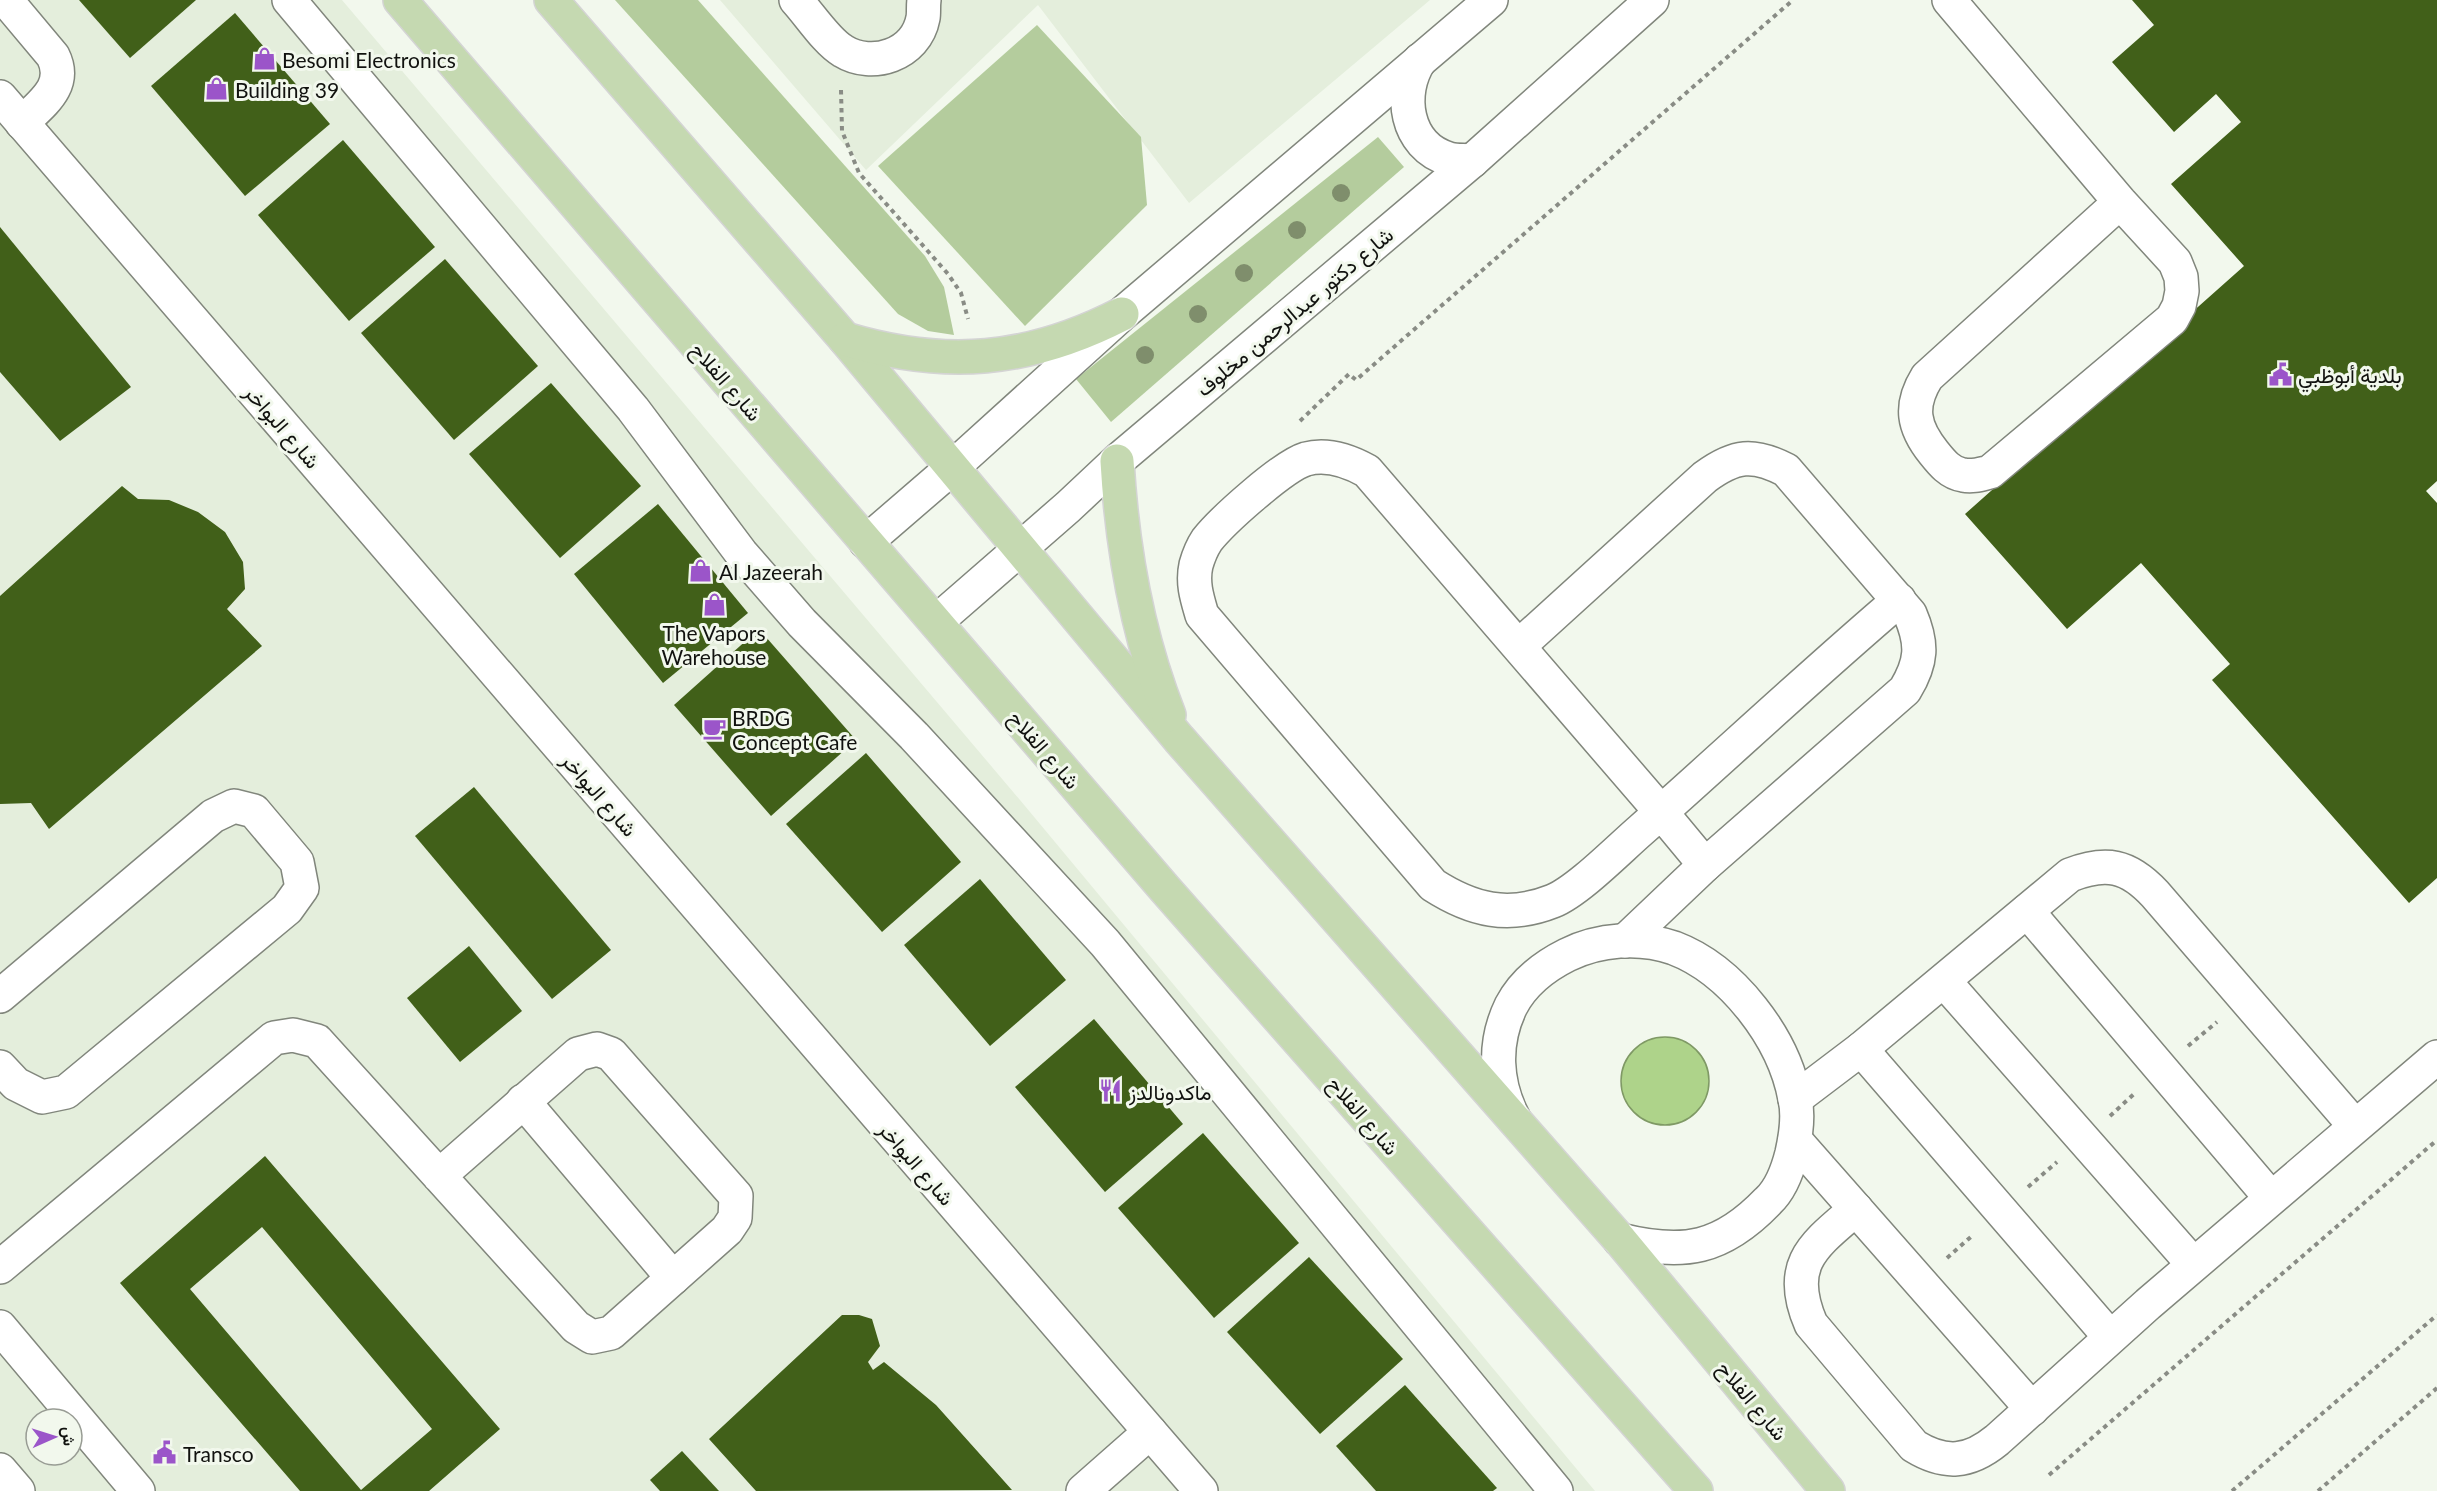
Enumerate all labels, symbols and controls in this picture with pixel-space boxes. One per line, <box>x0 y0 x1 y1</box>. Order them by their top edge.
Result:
shop icon: Besomi Electronics <box>251 46 277 72</box>
place label: Besomi Electronics <box>282 47 456 72</box>
shop icon: Building 39 <box>204 76 230 102</box>
place label: Building 39 <box>235 77 339 102</box>
street label: شارع دكتور عبدالرحمن مخلوف <box>1190 221 1399 403</box>
street label: شارع الفلاح <box>684 337 768 427</box>
public building icon: بلدية أبوظبي <box>2267 361 2293 387</box>
place label: بلدية أبوظبي <box>2298 362 2402 393</box>
street label: شارع البواخر <box>237 378 326 475</box>
shop icon: Al Jazeerah <box>688 558 714 584</box>
place label: Al Jazeerah <box>719 559 823 584</box>
shop icon: The Vapors Warehouse <box>701 591 727 617</box>
place label: The Vapors Warehouse <box>662 620 766 669</box>
place label: BRDG Concept Cafe <box>732 705 857 754</box>
street label: شارع الفلاح <box>1002 705 1086 795</box>
cafe icon: BRDG Concept Cafe <box>701 716 727 742</box>
street label: شارع البواخر <box>554 746 643 843</box>
street label: شارع الفلاح <box>1321 1071 1405 1161</box>
restaurant icon: ماكدونالدز <box>1098 1078 1124 1104</box>
place label: ماكدونالدز <box>1128 1079 1211 1106</box>
street label: شارع البواخر <box>871 1115 960 1212</box>
street label: شارع الفلاح <box>1710 1355 1793 1447</box>
north arrow <box>24 1407 84 1467</box>
text: ش <box>58 1426 79 1446</box>
public building icon: Transco <box>152 1440 178 1466</box>
place label: Transco <box>183 1441 254 1466</box>

